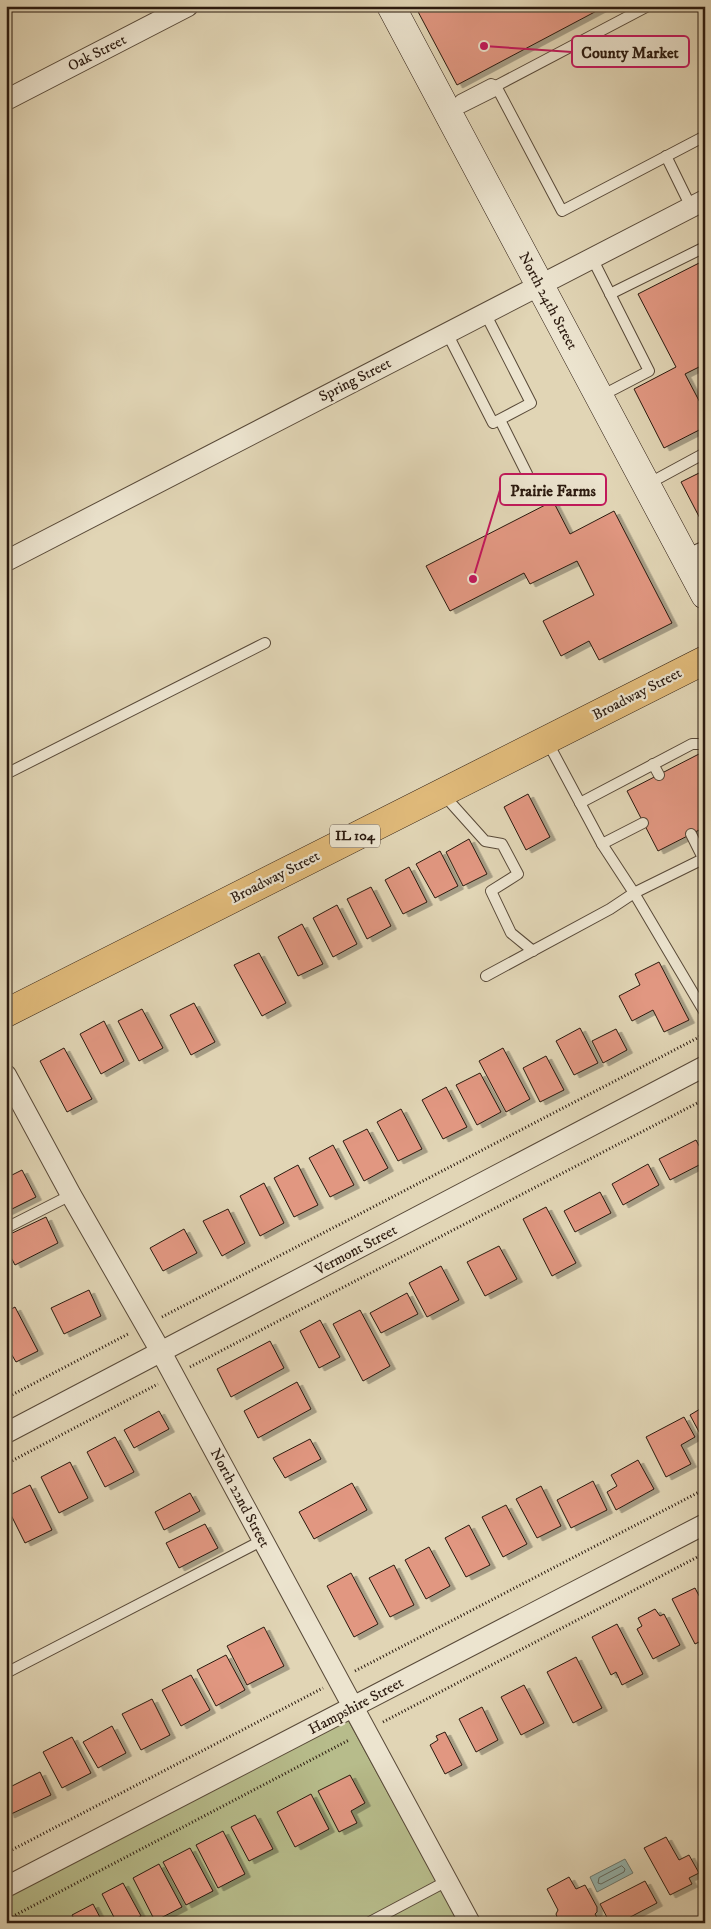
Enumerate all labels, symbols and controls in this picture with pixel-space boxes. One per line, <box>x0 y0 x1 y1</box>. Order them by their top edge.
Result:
street label: Oak Street <box>65 30 130 76</box>
callout: County Market <box>572 36 689 67</box>
text: County Market <box>581 43 680 63</box>
street label: North 24th Street <box>514 249 582 353</box>
street label: Spring Street <box>316 354 395 406</box>
callout: Prairie Farms <box>500 474 606 505</box>
text: Prairie Farms <box>510 481 597 501</box>
street label: Broadway Street <box>589 663 685 725</box>
road number: IL 104 <box>330 824 380 848</box>
street label: Broadway Street <box>227 846 323 908</box>
street label: Vermont Street <box>311 1220 400 1280</box>
street label: North 22nd Street <box>206 1445 274 1551</box>
street label: Hampshire Street <box>305 1673 407 1739</box>

